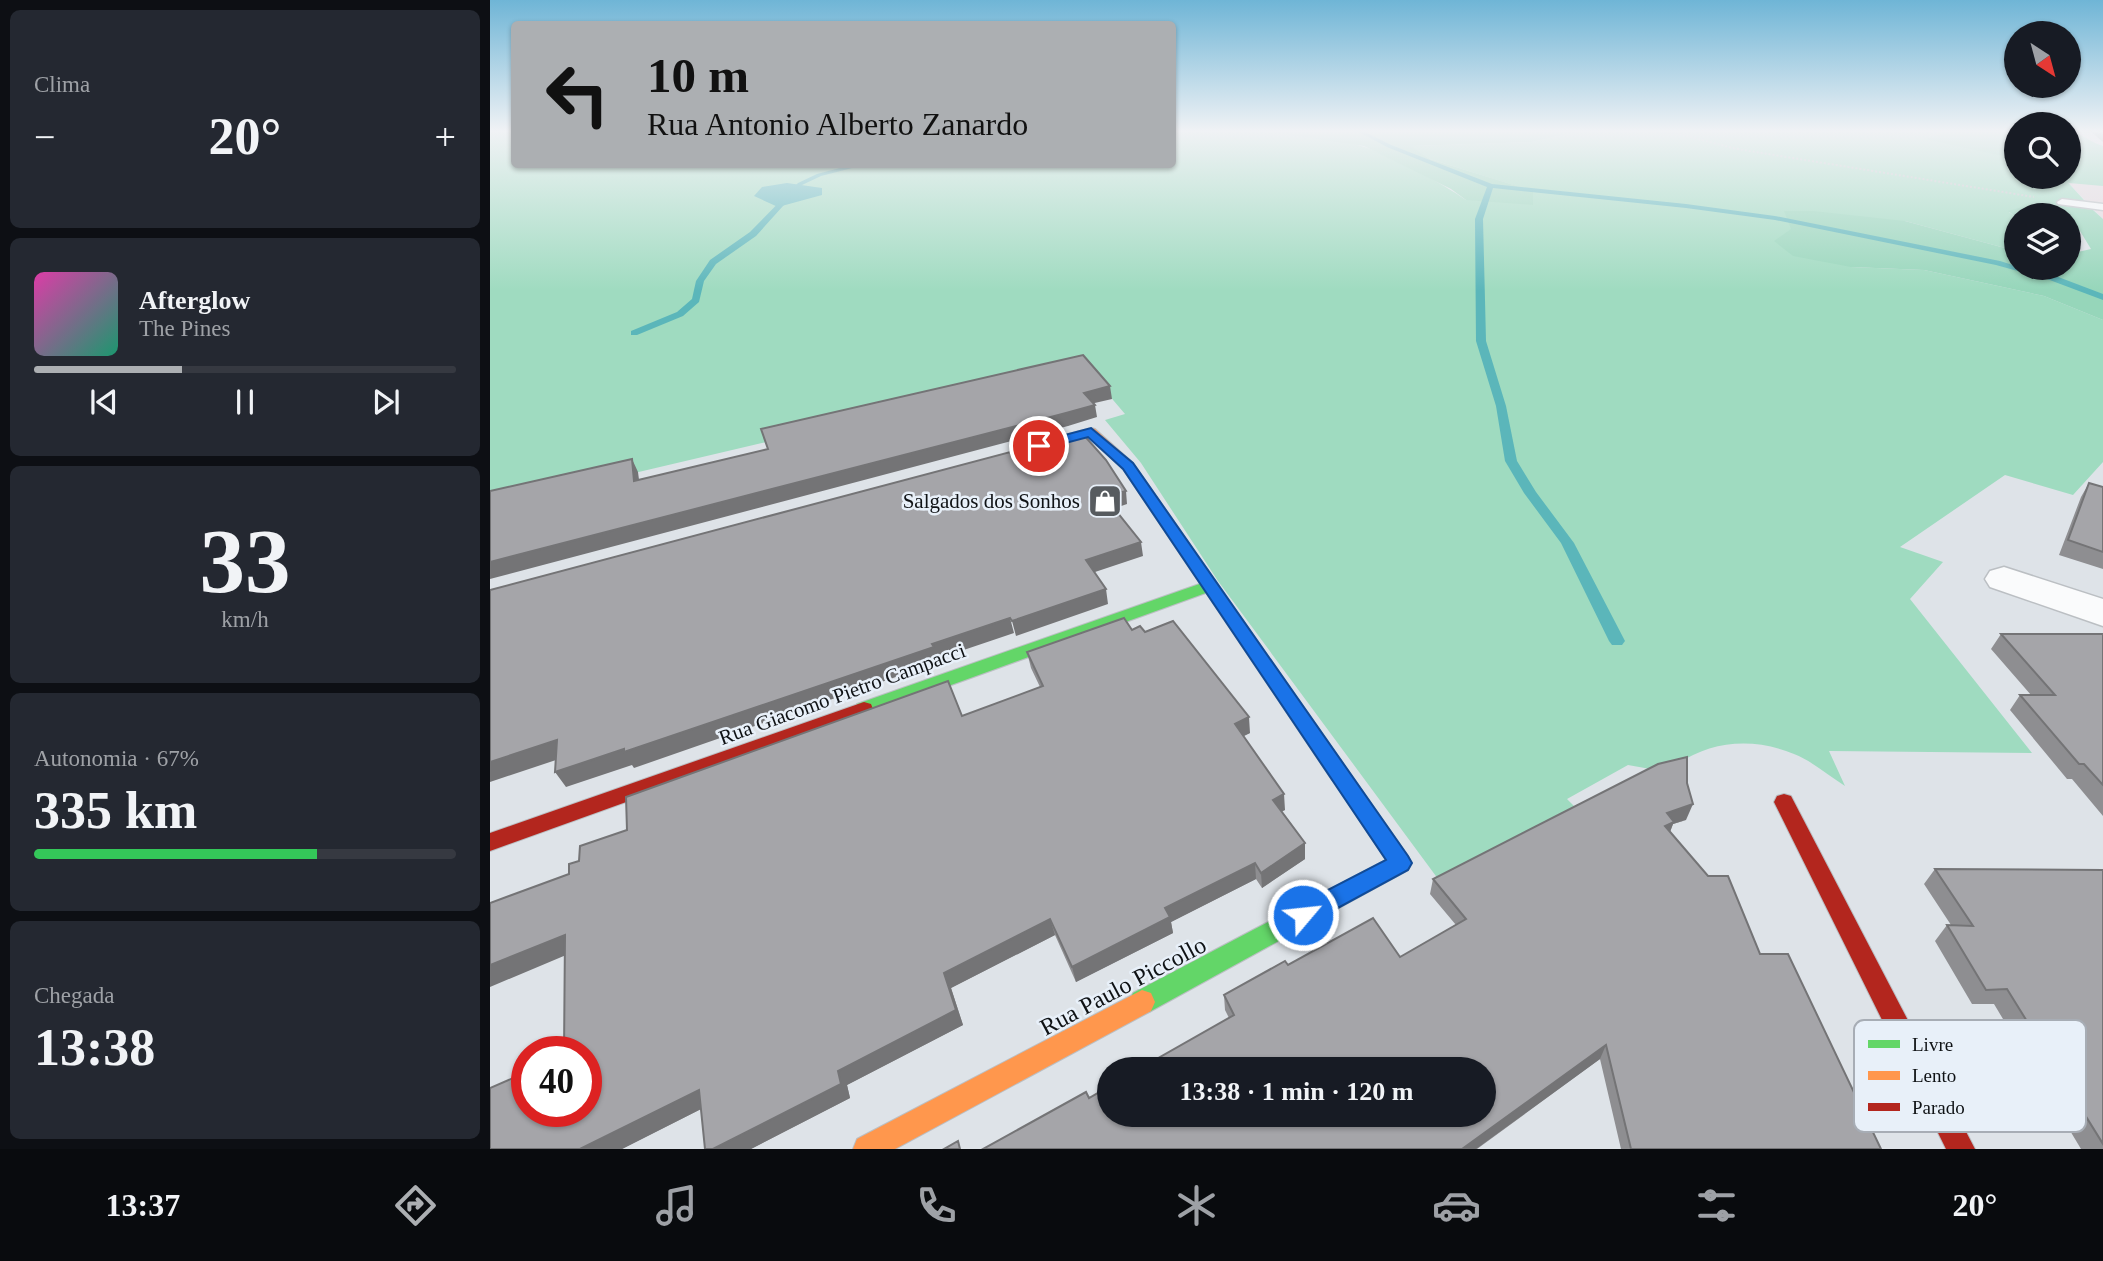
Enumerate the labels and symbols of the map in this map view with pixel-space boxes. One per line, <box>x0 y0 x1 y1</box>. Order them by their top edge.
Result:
north arrow <box>2004 21 2081 98</box>
pin <box>1009 416 1069 476</box>
shop icon: Salgados dos Sonhos <box>1086 482 1124 520</box>
place label: Salgados dos Sonhos <box>903 489 1080 513</box>
street label: Rua Giacomo Pietro Campacci <box>715 638 969 750</box>
position arrow <box>1266 878 1340 952</box>
street label: Rua Paulo Piccollo <box>1036 931 1210 1041</box>
legend <box>1854 1020 2086 1132</box>
text: Livre <box>1912 1034 1953 1055</box>
speed limit sign: 40 <box>511 1036 602 1127</box>
text: Lento <box>1912 1065 1956 1086</box>
text: Parado <box>1912 1097 1965 1118</box>

